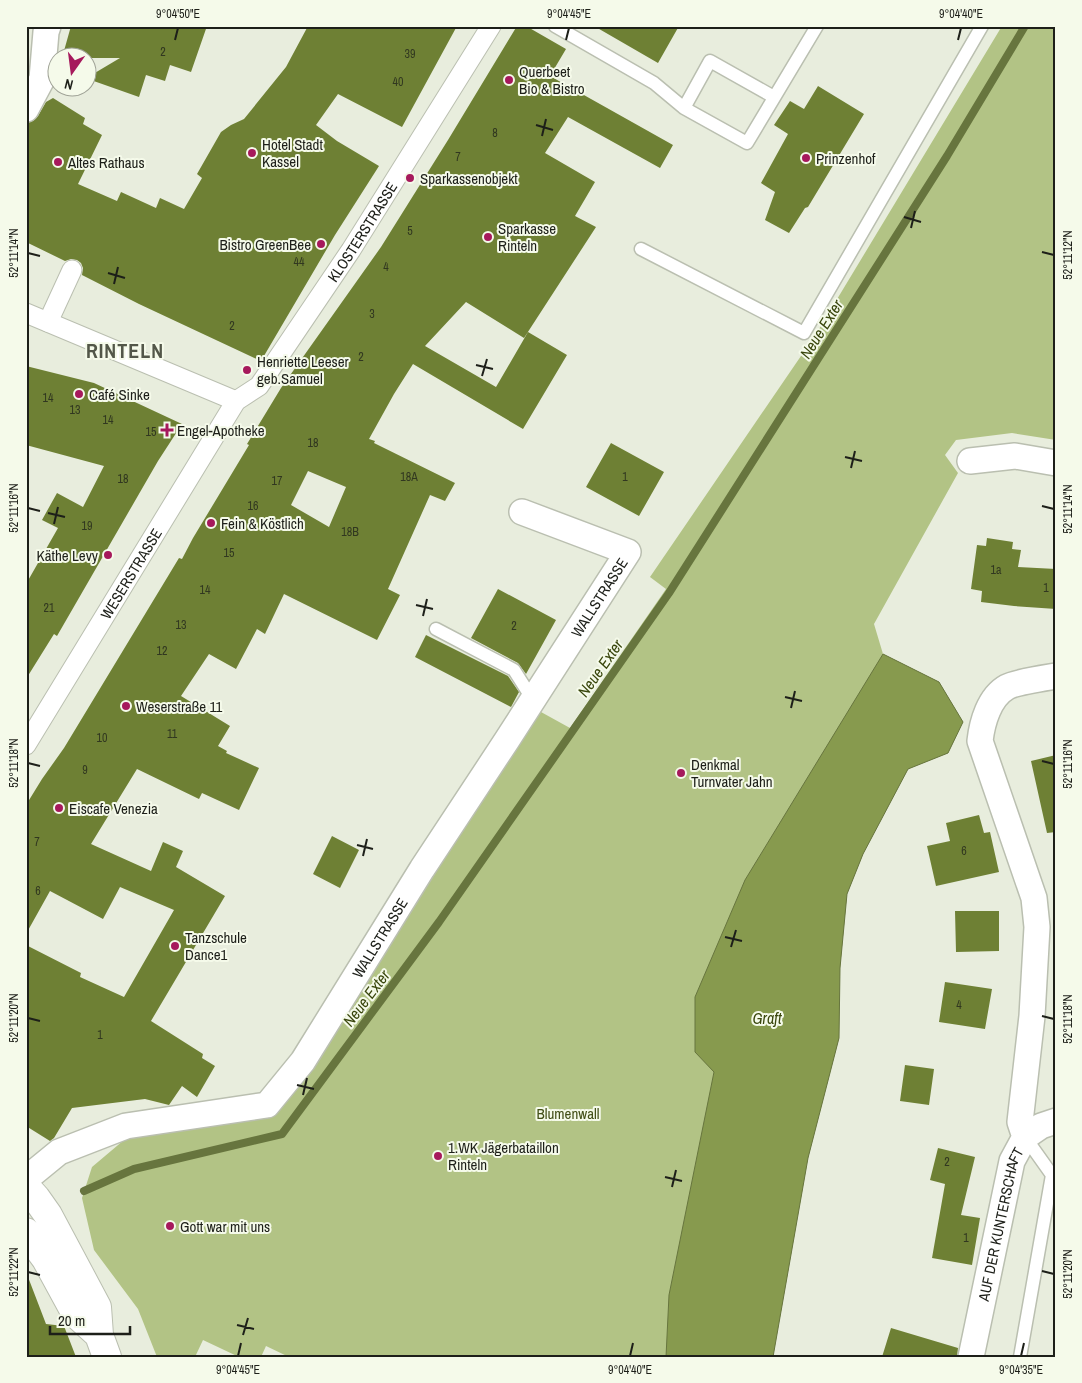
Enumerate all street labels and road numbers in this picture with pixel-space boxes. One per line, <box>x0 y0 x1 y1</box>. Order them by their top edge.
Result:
street label: KLOSTERSTRASSE <box>322 178 402 286</box>
street label: WESERSTRASSE <box>95 524 166 623</box>
street label: WALLSTRASSE <box>566 554 632 641</box>
street label: WALLSTRASSE <box>347 894 412 982</box>
street label: AUF DER KUNTERSCHAFT <box>972 1143 1028 1304</box>

